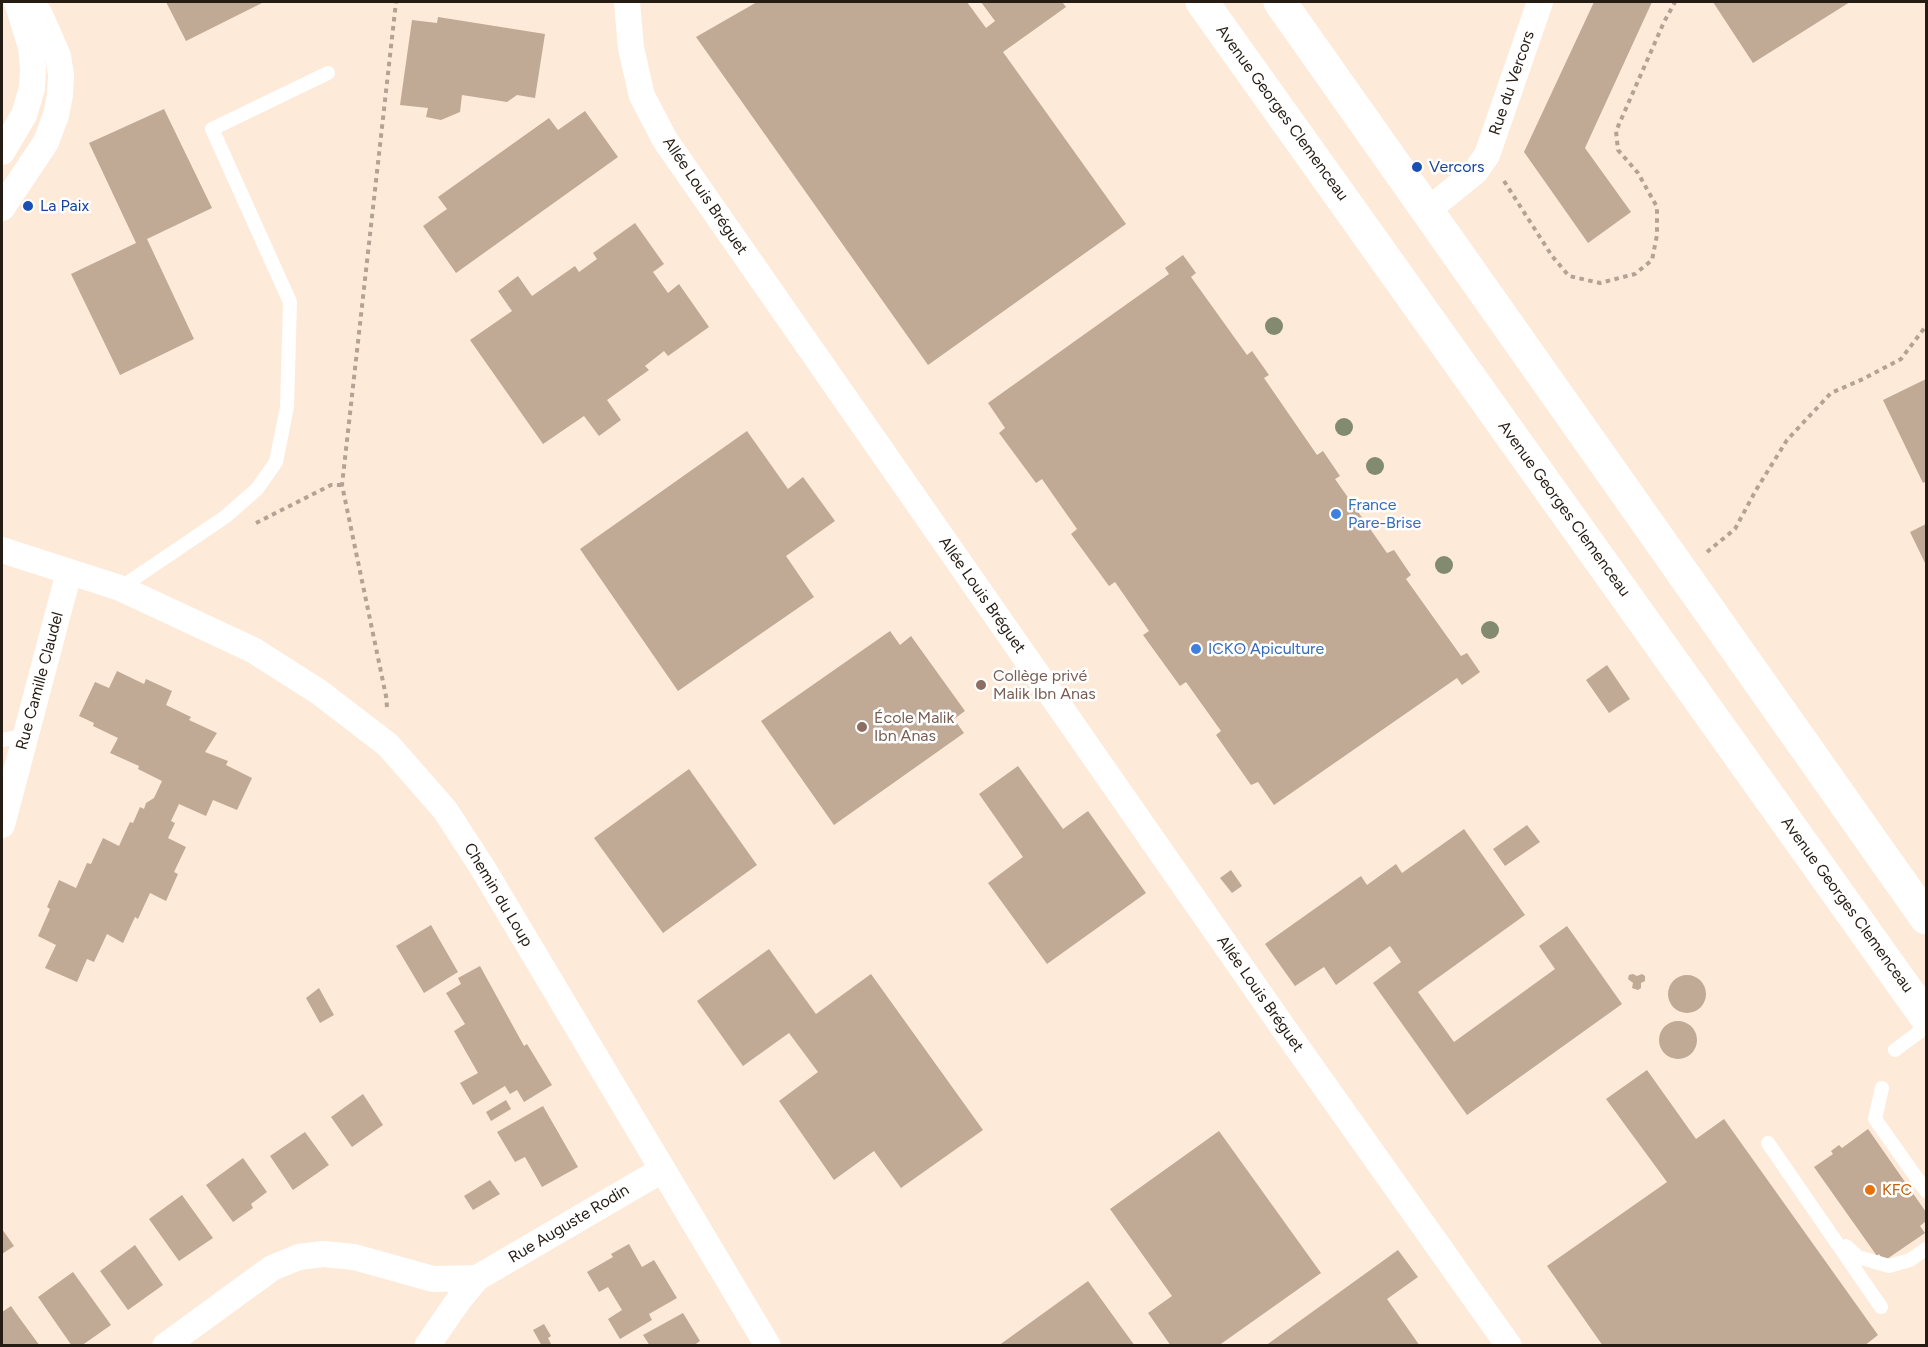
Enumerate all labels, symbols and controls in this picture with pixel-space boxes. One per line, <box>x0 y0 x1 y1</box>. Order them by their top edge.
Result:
street label: Avenue Georges Clemenceau <box>1212 21 1352 205</box>
street label: Rue du Vercors <box>1485 28 1539 138</box>
street label: Allée Louis Bréguet <box>658 133 752 259</box>
place label: Vercors <box>1429 157 1484 177</box>
marker: Vercors <box>1410 160 1424 174</box>
place label: La Paix <box>40 196 89 216</box>
marker: La Paix <box>21 199 35 213</box>
street label: Avenue Georges Clemenceau <box>1494 417 1634 601</box>
place label: France Pare-Brise <box>1348 495 1421 533</box>
marker: France Pare-Brise <box>1329 507 1343 521</box>
street label: Allée Louis Bréguet <box>935 533 1029 657</box>
street label: Rue Camille Claudel <box>12 610 68 752</box>
place label: ICKO Apiculture <box>1208 639 1324 659</box>
marker: ICKO Apiculture <box>1189 642 1203 656</box>
place label: Collège privé Malik Ibn Anas <box>993 666 1096 704</box>
marker: Collège privé Malik Ibn Anas <box>974 678 988 692</box>
place label: École Malik Ibn Anas <box>874 708 954 746</box>
marker: École Malik Ibn Anas <box>855 720 869 734</box>
street label: Avenue Georges Clemenceau <box>1777 813 1917 997</box>
street label: Chemin du Loup <box>459 840 537 950</box>
street label: Allée Louis Bréguet <box>1213 932 1307 1056</box>
street label: Rue Auguste Rodin <box>505 1180 633 1268</box>
place label: KFC <box>1882 1180 1912 1200</box>
marker: KFC <box>1863 1183 1877 1197</box>

